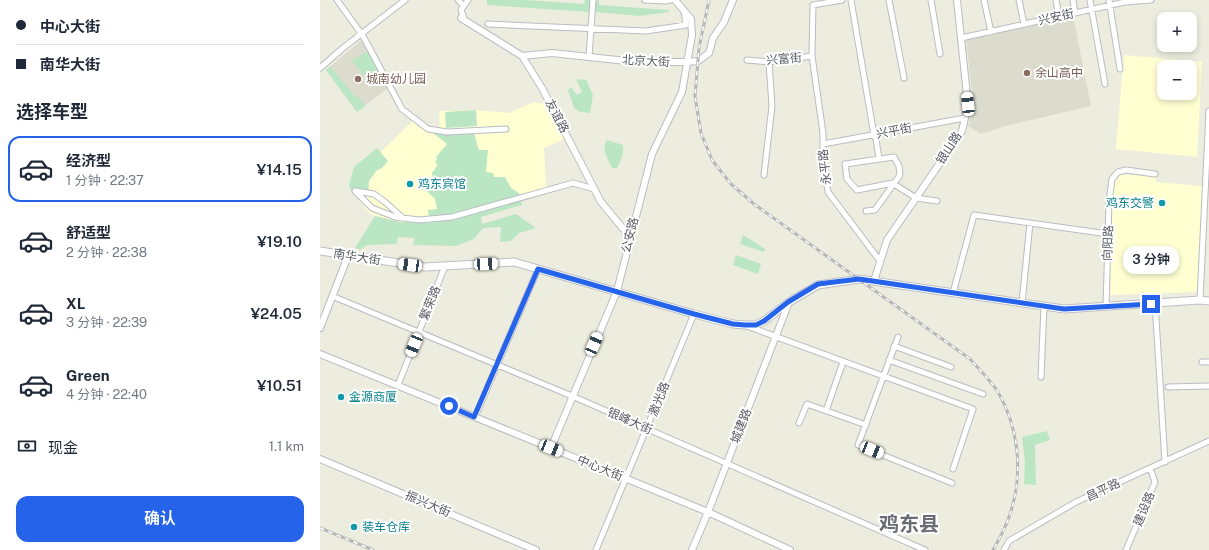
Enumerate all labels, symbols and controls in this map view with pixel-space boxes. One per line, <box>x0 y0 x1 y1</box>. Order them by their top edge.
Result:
street label: 兴安街 <box>1037 6 1075 28</box>
map controls <box>1157 12 1197 100</box>
button: + <box>1157 12 1197 52</box>
text: 中心大街 <box>40 18 100 35</box>
street label: 兴富街 <box>765 50 803 68</box>
street label: 北京大街 <box>622 53 670 69</box>
text: 南华大街 <box>40 56 100 73</box>
button: − <box>1157 60 1197 100</box>
place label: 余山高中 <box>1035 66 1083 80</box>
marker: 余山高中 <box>1022 68 1032 78</box>
place label: 城南幼儿园 <box>366 72 426 86</box>
marker: 城南幼儿园 <box>353 74 363 84</box>
car <box>961 91 975 117</box>
street label: 友谊路 <box>542 97 572 135</box>
text: 选择车型 <box>16 101 88 122</box>
street label: 兴平街 <box>875 121 913 141</box>
street label: 银山路 <box>933 129 965 167</box>
street label: 永平路 <box>816 148 834 186</box>
icon: car <box>18 151 54 187</box>
text: 经济型 <box>66 152 111 169</box>
text: ¥14.15 <box>257 161 302 178</box>
text: 1 分钟 · 22:37 <box>66 173 144 188</box>
place label: 鸡东宾馆 <box>418 177 466 191</box>
marker: 鸡东宾馆 <box>405 179 415 189</box>
place label: 鸡东交警 <box>1106 196 1154 210</box>
marker: 鸡东交警 <box>1157 198 1167 208</box>
street label: 公安路 <box>619 216 641 254</box>
icon: car <box>18 223 54 259</box>
text: 舒适型 <box>66 224 111 241</box>
street label: 向阳路 <box>1100 225 1116 261</box>
text: ¥19.10 <box>257 233 302 250</box>
text: 2 分钟 · 22:38 <box>66 245 147 260</box>
street label: 南华大街 <box>332 246 382 268</box>
callout: 3 分钟 <box>1123 246 1179 274</box>
text: 3 分钟 <box>1132 252 1170 267</box>
car <box>397 257 423 273</box>
car <box>474 257 498 271</box>
street label: 繁荣路 <box>417 284 443 322</box>
icon: car <box>18 295 54 331</box>
text: XL <box>66 295 85 312</box>
route end <box>1142 295 1160 313</box>
text: ¥24.05 <box>250 305 302 322</box>
text: 3 分钟 · 22:39 <box>66 315 147 330</box>
car <box>584 331 604 357</box>
car <box>404 332 424 358</box>
icon: car <box>18 367 54 403</box>
text: Green <box>66 367 110 384</box>
text: ¥10.51 <box>257 377 302 394</box>
street label: 激光路 <box>646 380 672 418</box>
text: 4 分钟 · 22:40 <box>66 387 147 402</box>
place label: 金源商厦 <box>349 390 397 404</box>
marker: 金源商厦 <box>336 392 346 402</box>
route start <box>440 397 458 415</box>
street label: 银峰大街 <box>605 405 655 437</box>
street label: 城建路 <box>728 407 754 445</box>
icon: cash <box>16 435 38 457</box>
car <box>538 438 564 458</box>
text: 现金 <box>48 439 78 456</box>
text: 1.1 km <box>269 439 304 454</box>
car <box>859 440 885 460</box>
street label: 中心大街 <box>575 453 625 483</box>
street label: 昌平路 <box>1084 476 1122 504</box>
street label: 振兴大街 <box>403 488 453 520</box>
street label: 建设路 <box>1131 490 1157 528</box>
button: 确认 <box>16 496 304 542</box>
district label: 鸡东县 <box>879 512 939 536</box>
place label: 装车仓库 <box>362 520 410 534</box>
marker: 装车仓库 <box>349 522 359 532</box>

